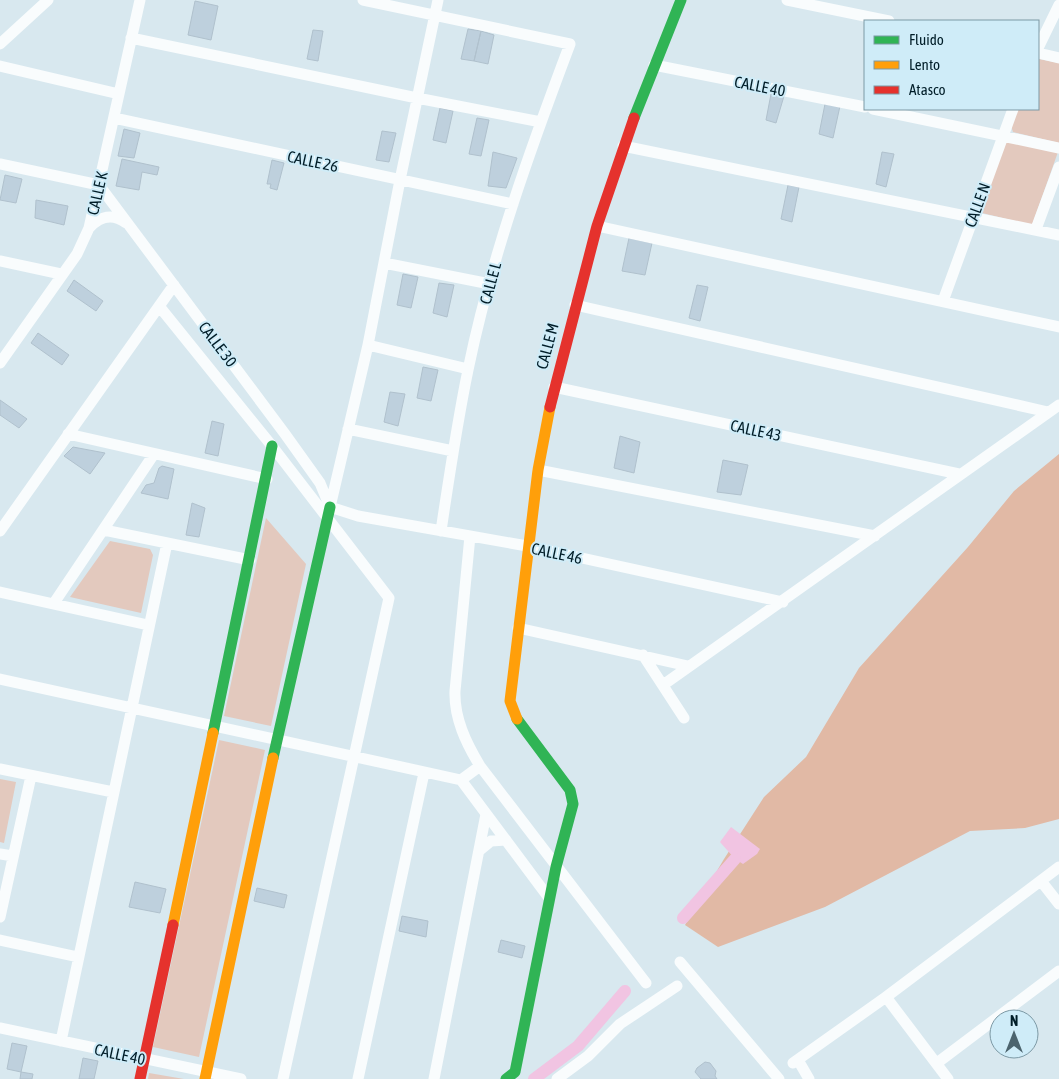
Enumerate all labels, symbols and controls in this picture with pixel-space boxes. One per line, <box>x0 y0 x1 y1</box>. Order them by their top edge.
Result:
legend <box>864 20 1039 110</box>
text: Fluido <box>909 31 944 48</box>
text: Lento <box>909 56 940 73</box>
street label: CALLE 40 <box>733 72 787 100</box>
text: Atasco <box>909 81 946 98</box>
street label: CALLE 26 <box>286 147 340 175</box>
street label: CALLE K <box>83 169 111 217</box>
street label: CALLE N <box>961 180 993 230</box>
street label: CALLE L <box>476 259 504 306</box>
street label: CALLE 30 <box>195 318 241 370</box>
street label: CALLE M <box>532 321 562 371</box>
street label: CALLE 43 <box>729 416 783 444</box>
street label: CALLE 46 <box>530 539 584 567</box>
north arrow <box>989 1009 1039 1059</box>
text: N <box>1010 1013 1018 1029</box>
street label: CALLE 40 <box>93 1040 147 1068</box>

